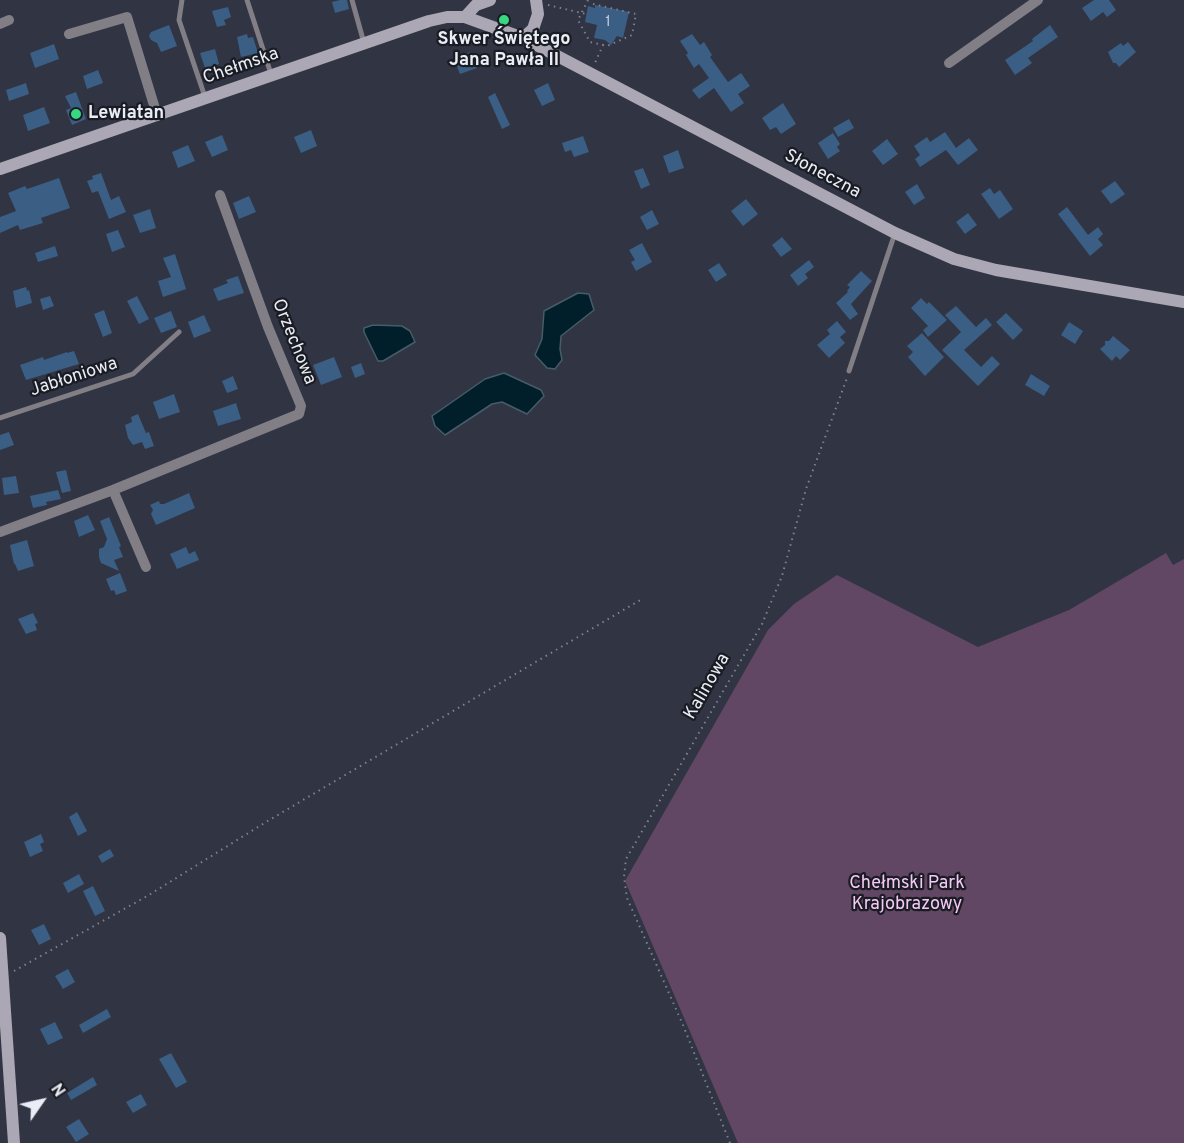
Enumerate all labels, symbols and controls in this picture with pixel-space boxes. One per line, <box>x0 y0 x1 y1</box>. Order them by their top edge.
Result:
marker: Skwer Świętego Jana Pawła II <box>497 13 511 27</box>
house number: 1 <box>605 14 611 32</box>
place label: Skwer Świętego Jana Pawła II <box>438 29 570 72</box>
street label: Chełmska <box>200 44 282 90</box>
place label: Lewiatan <box>88 103 164 125</box>
marker: Lewiatan <box>69 107 83 121</box>
street label: Słoneczna <box>780 146 864 204</box>
street label: Orzechowa <box>266 296 320 388</box>
street label: Jabłoniowa <box>27 354 121 402</box>
street label: Kalinowa <box>680 650 736 724</box>
park label: Chełmski Park Krajobrazowy <box>849 873 965 916</box>
north arrow <box>12 1071 72 1131</box>
text: N <box>45 1081 68 1101</box>

